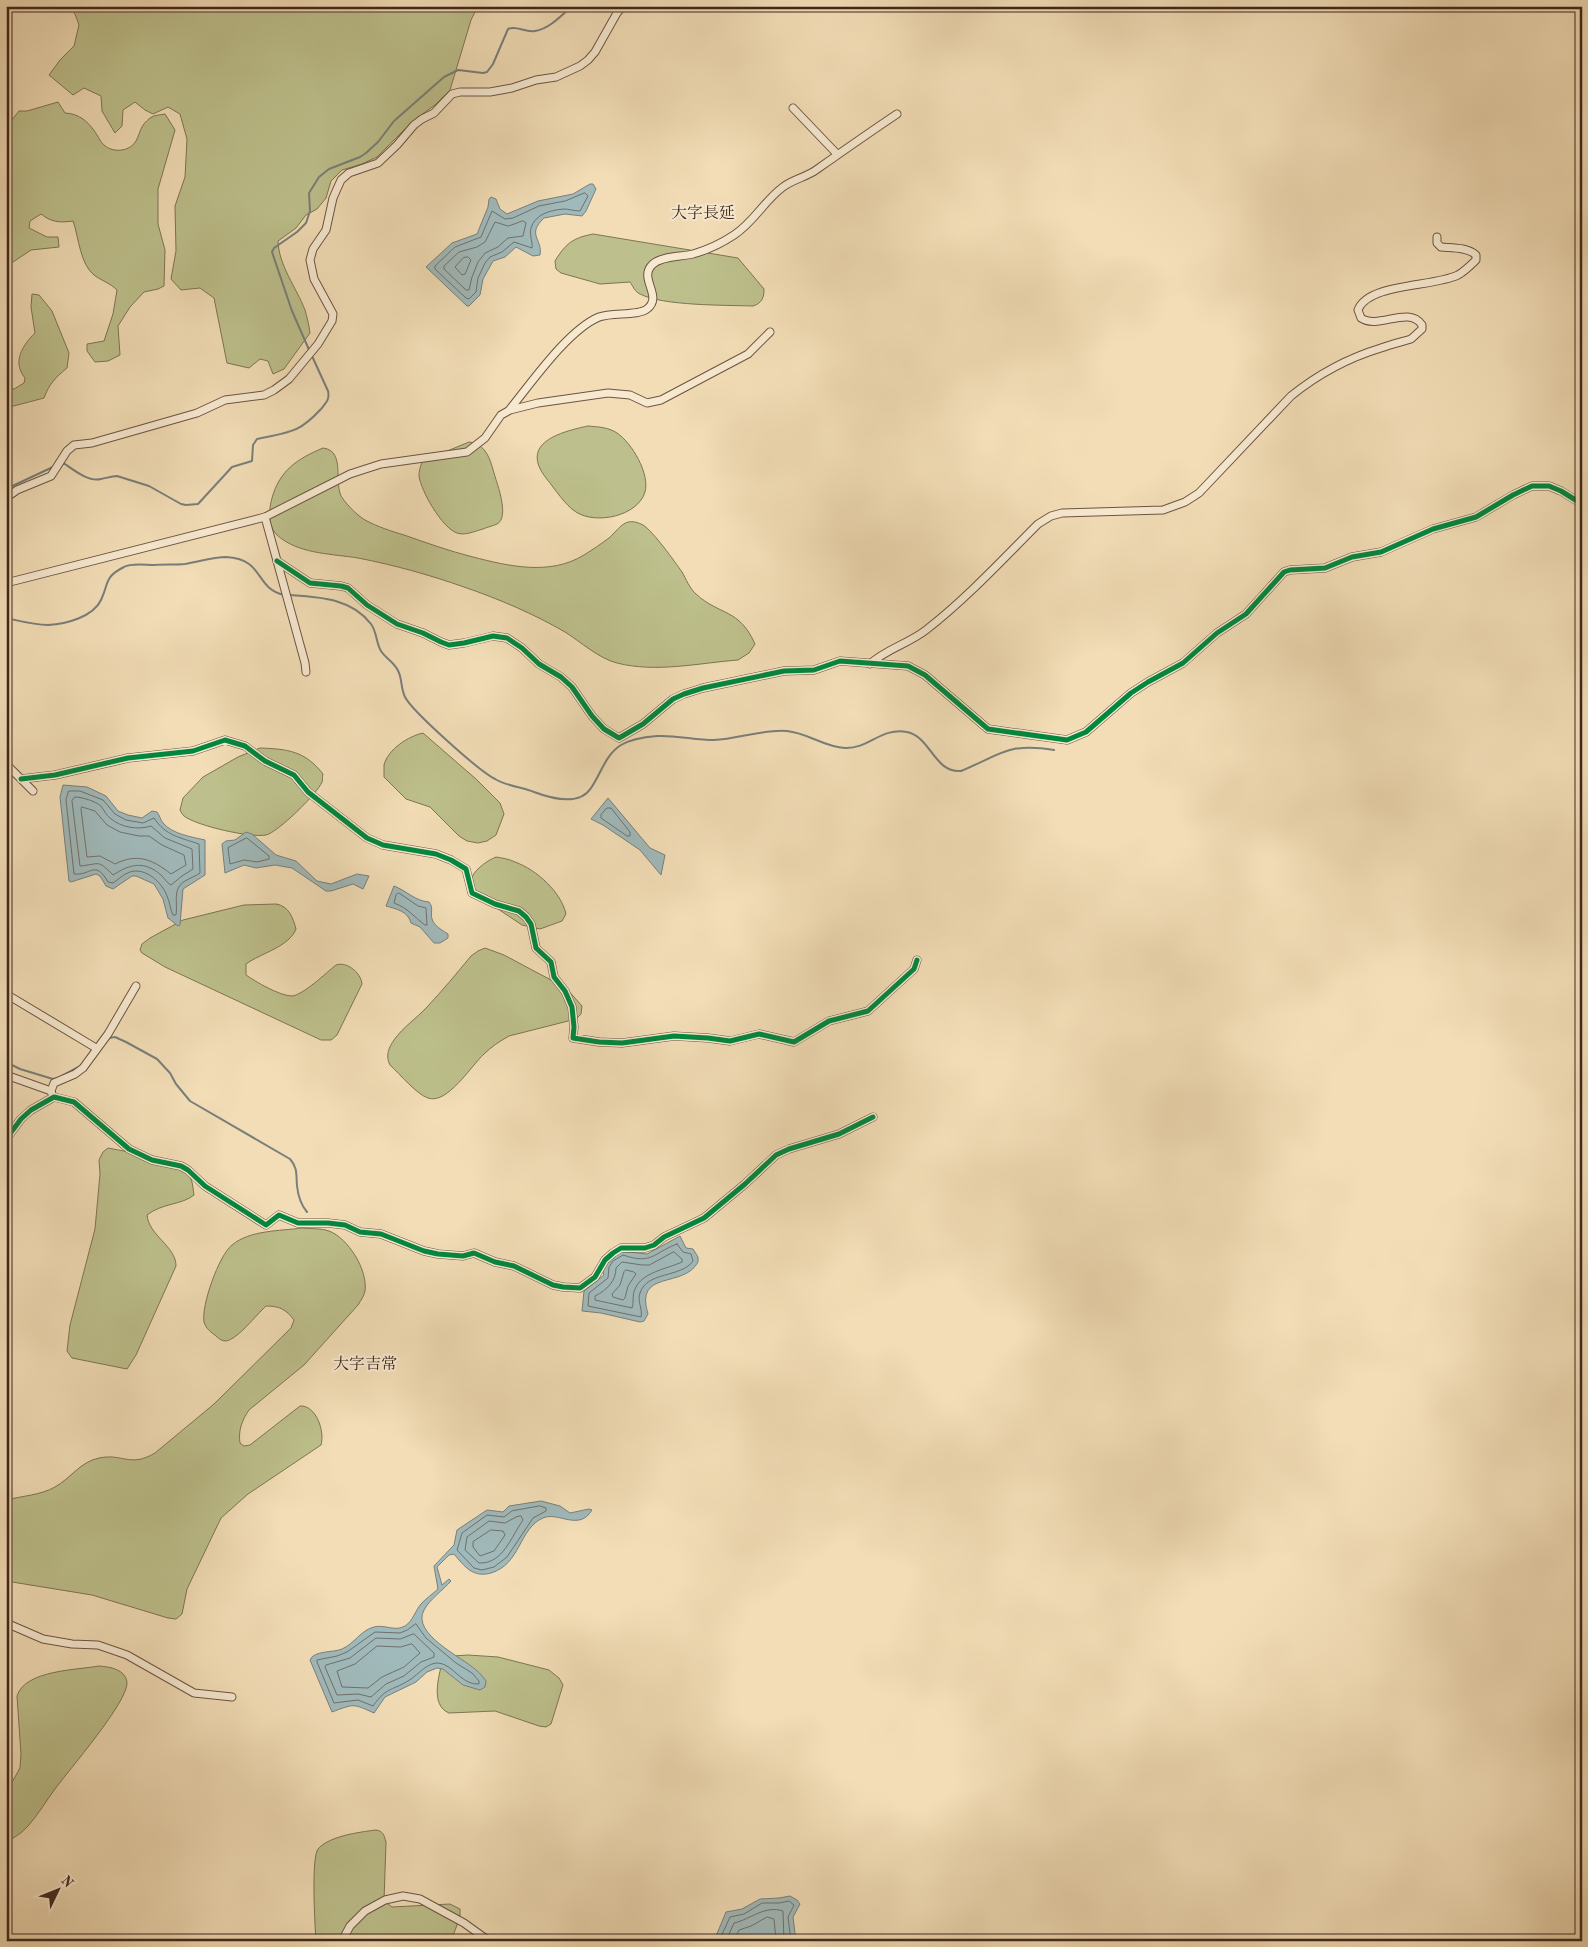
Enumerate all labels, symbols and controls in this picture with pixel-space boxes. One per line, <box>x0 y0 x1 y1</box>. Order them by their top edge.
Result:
district label: 大字長延 <box>671 204 735 222</box>
district label: 大字吉常 <box>333 1355 397 1373</box>
north arrow <box>32 1864 82 1914</box>
text: N <box>58 1873 76 1891</box>

